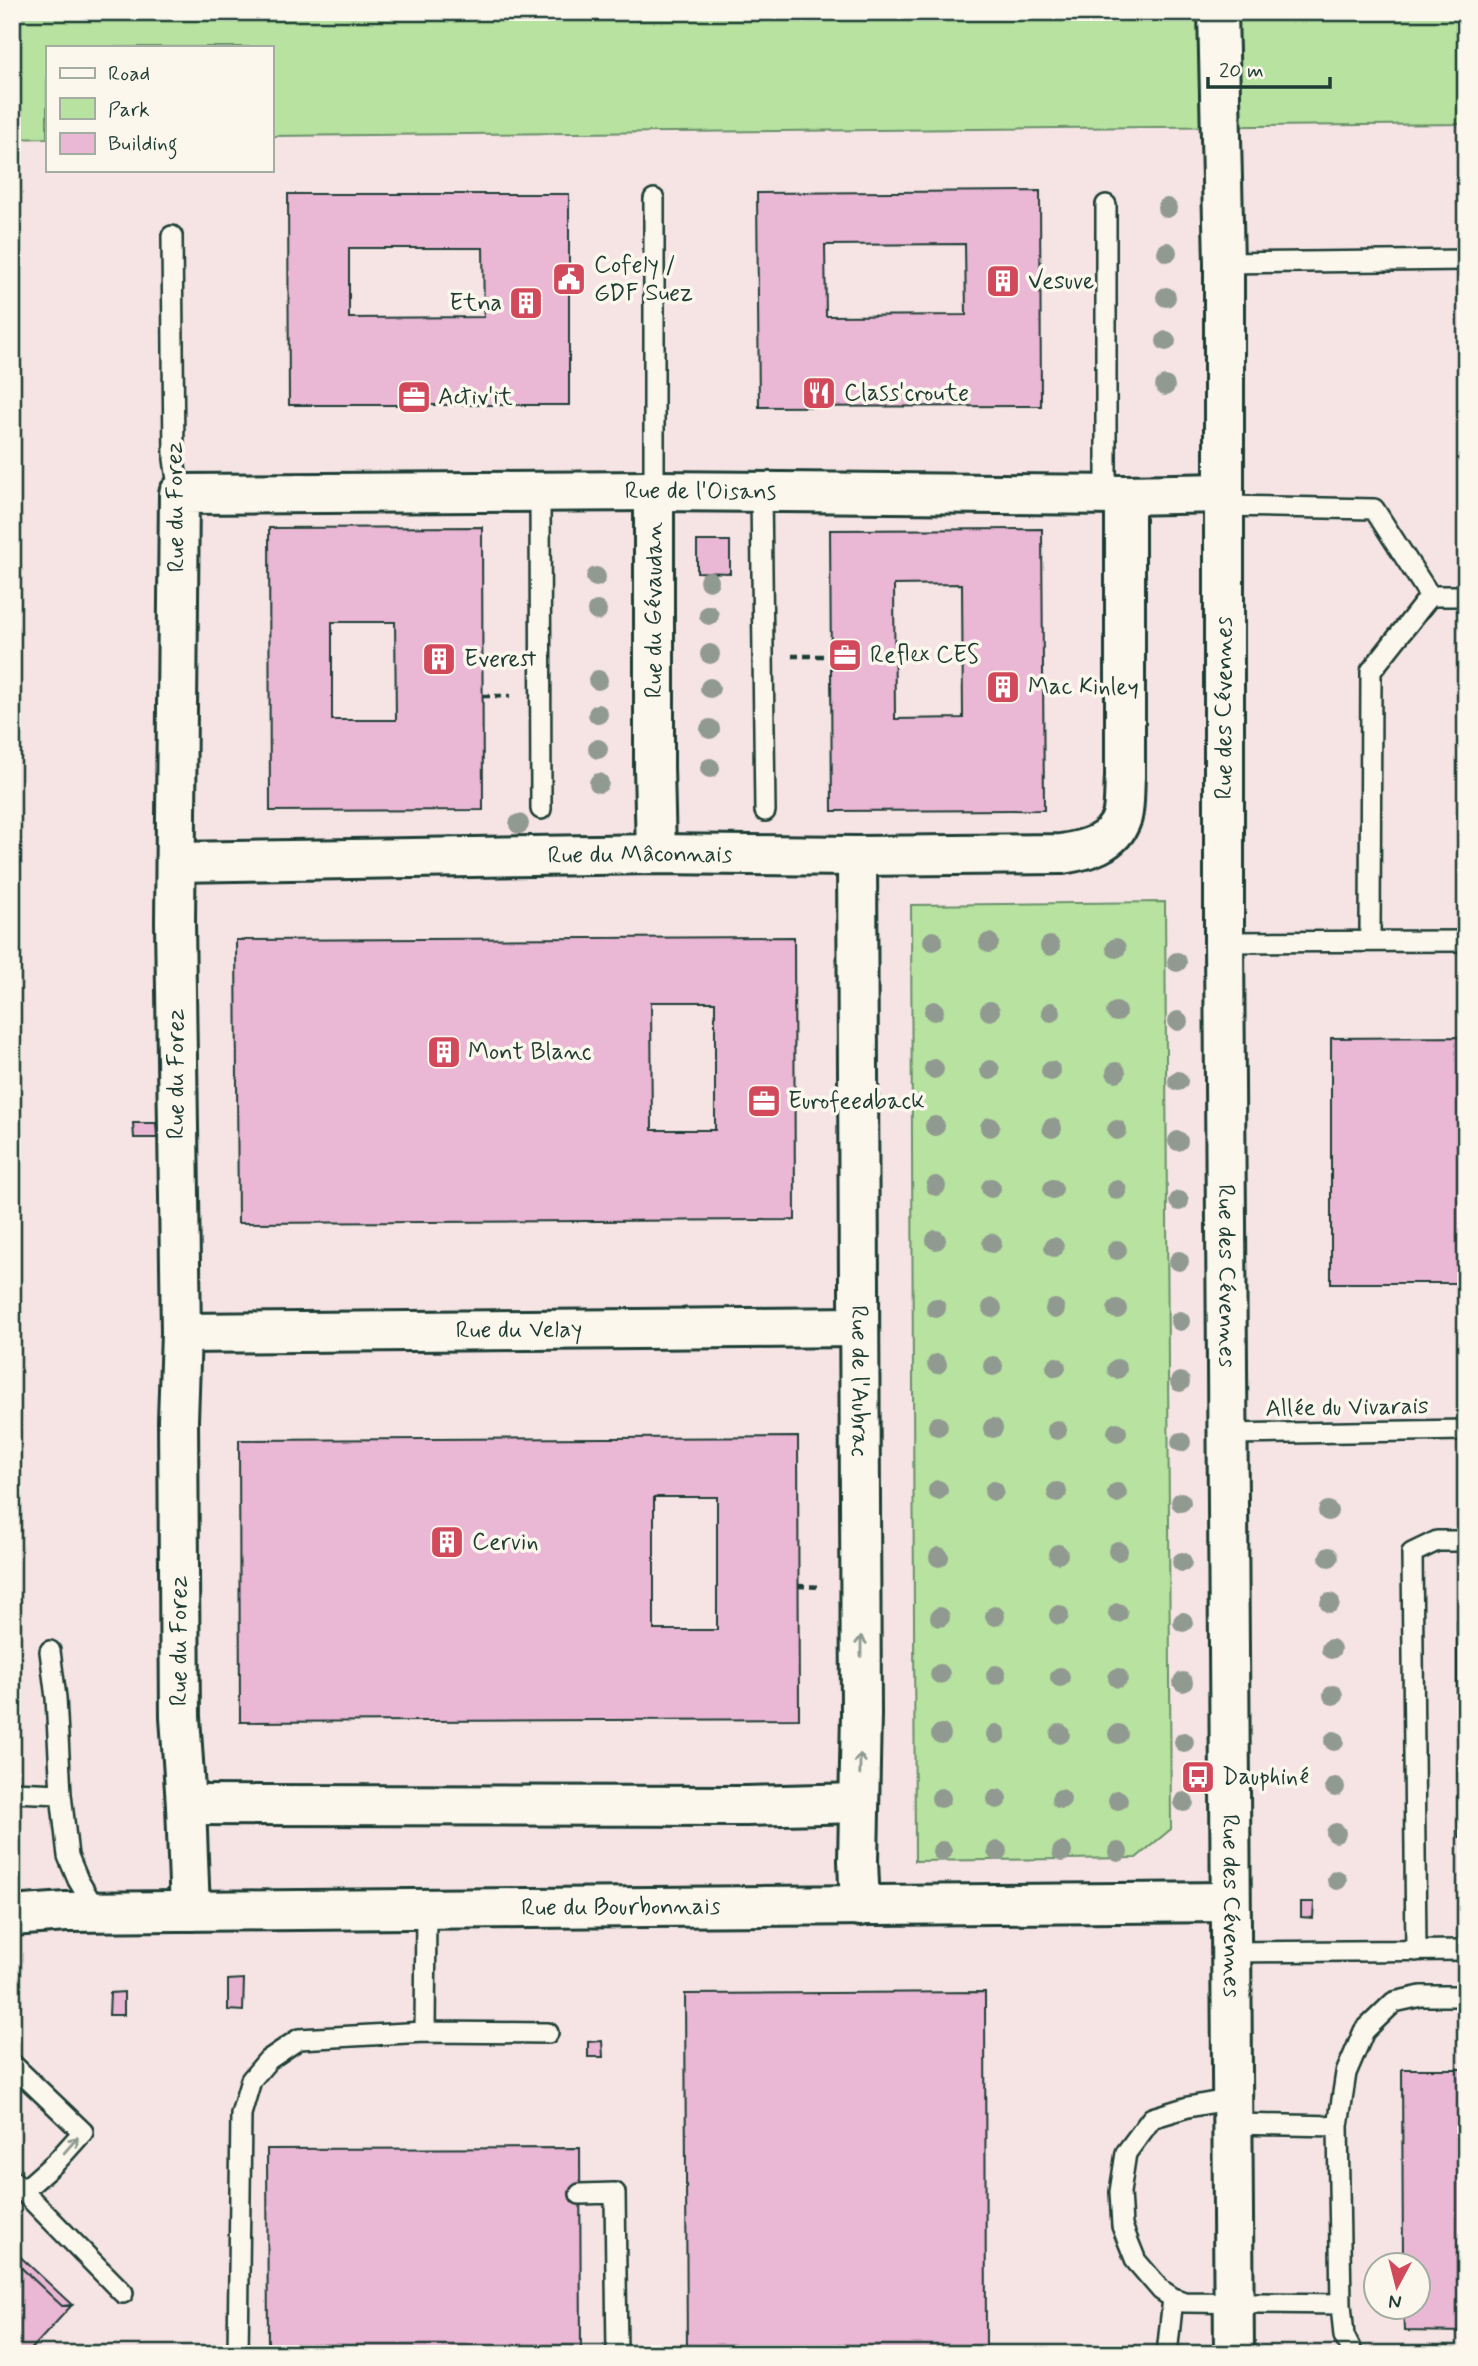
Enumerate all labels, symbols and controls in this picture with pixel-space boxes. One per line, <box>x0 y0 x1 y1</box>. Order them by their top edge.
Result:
legend <box>46 46 273 172</box>
scale bar <box>1208 46 1331 90</box>
text: 20 m <box>1219 57 1264 85</box>
text: Road <box>108 60 150 88</box>
text: Park <box>108 96 150 124</box>
text: Building <box>108 130 178 160</box>
place label: Cofely / GDF Suez <box>594 250 693 309</box>
public building icon: Cofely / GDF Suez <box>550 260 588 298</box>
building icon: Vesuve <box>984 262 1022 300</box>
place label: Vesuve <box>1028 266 1094 297</box>
building icon: Etna <box>507 284 545 322</box>
place label: Etna <box>449 288 502 319</box>
restaurant icon: Class'croute <box>800 374 838 412</box>
office icon: Activ'it <box>395 378 433 416</box>
place label: Class'croute <box>844 378 969 409</box>
place label: Activ'it <box>438 382 513 413</box>
street label: Rue du Forez <box>159 441 193 573</box>
street label: Rue de l'Oisans <box>625 475 777 508</box>
street label: Rue du Gévaudan <box>639 522 670 698</box>
street label: Rue des Cévennes <box>1209 616 1240 800</box>
office icon: Reflex CES <box>826 636 864 674</box>
building icon: Everest <box>420 640 458 678</box>
place label: Reflex CES <box>870 640 979 671</box>
place label: Everest <box>464 644 537 675</box>
building icon: Mac Kinley <box>984 668 1022 706</box>
place label: Mac Kinley <box>1028 672 1139 703</box>
street label: Rue du Mâconnais <box>547 838 733 871</box>
street label: Rue du Forez <box>161 1009 192 1139</box>
building icon: Mont Blanc <box>425 1033 463 1071</box>
place label: Mont Blanc <box>468 1037 592 1068</box>
office icon: Eurofeedback <box>745 1082 783 1120</box>
place label: Eurofeedback <box>788 1086 925 1117</box>
street label: Rue des Cévennes <box>1210 1184 1243 1368</box>
street label: Rue de l'Aubrac <box>844 1305 875 1457</box>
street label: Rue du Velay <box>456 1314 582 1346</box>
street label: Allée du Vivarais <box>1265 1391 1429 1425</box>
building icon: Cervin <box>428 1523 466 1561</box>
place label: Cervin <box>472 1527 539 1558</box>
street label: Rue du Forez <box>164 1576 195 1706</box>
one-way arrow <box>854 1635 868 1658</box>
one-way arrow <box>853 1753 867 1776</box>
bus stop icon: Dauphiné <box>1179 1758 1217 1796</box>
place label: Dauphiné <box>1222 1762 1309 1793</box>
street label: Rue des Cévennes <box>1215 1814 1247 1998</box>
street label: Rue du Bourbonnais <box>521 1891 721 1924</box>
one-way arrow <box>63 2136 79 2154</box>
north arrow <box>1362 2250 1432 2320</box>
text: N <box>1387 2288 1403 2315</box>

